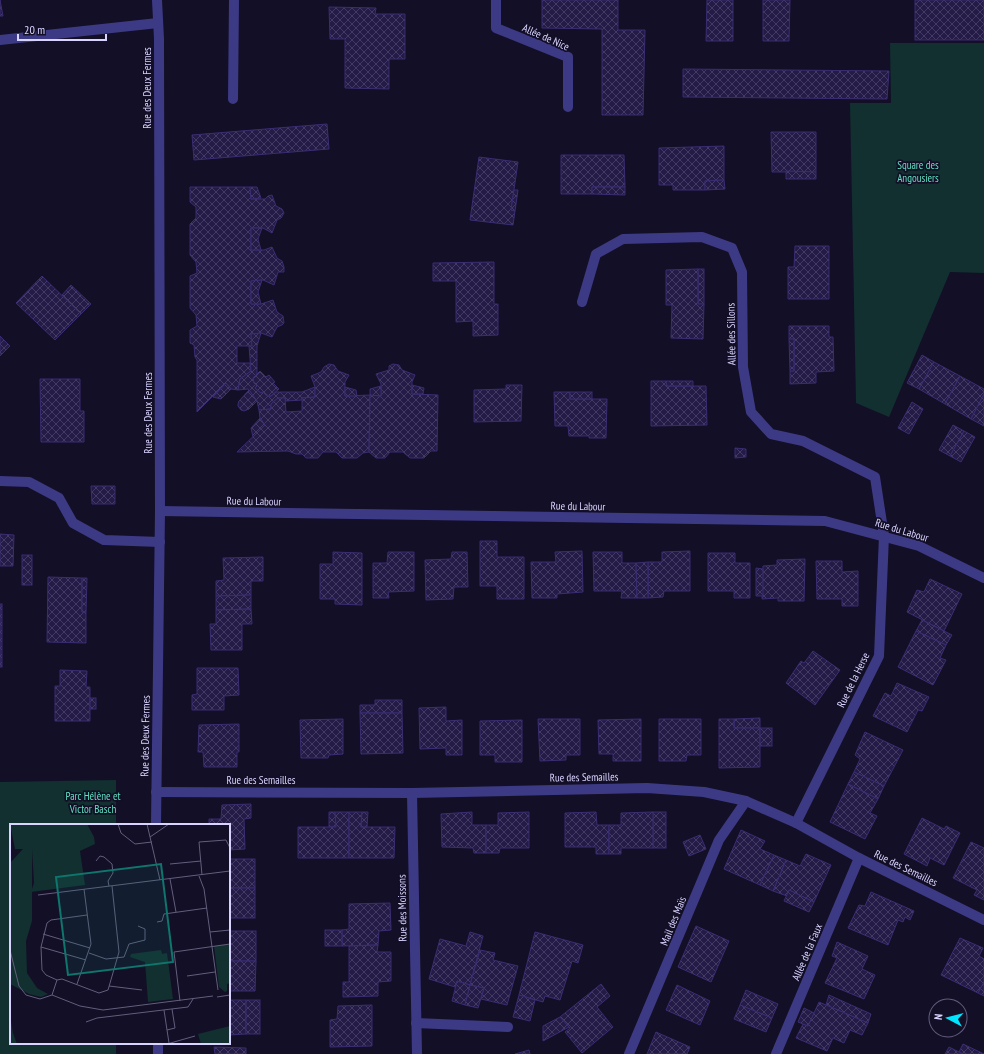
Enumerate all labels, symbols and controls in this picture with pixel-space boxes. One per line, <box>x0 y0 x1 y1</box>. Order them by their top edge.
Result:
scale bar <box>18 16 106 42</box>
street label: Allée de Nice <box>520 20 572 54</box>
text: 20 m <box>24 22 45 37</box>
street label: Rue des Deux Fermes <box>140 47 154 129</box>
park label: Square des Angousiers <box>897 158 939 185</box>
street label: Allée des Sillons <box>723 302 739 365</box>
street label: Rue des Deux Fermes <box>141 372 155 454</box>
street label: Rue du Labour <box>226 494 282 508</box>
street label: Rue du Labour <box>550 499 606 513</box>
street label: Rue du Labour <box>874 515 930 545</box>
street label: Rue de la Herse <box>834 650 873 710</box>
street label: Rue des Deux Fermes <box>137 695 153 777</box>
street label: Rue des Semailles <box>549 769 619 785</box>
street label: Rue des Semailles <box>227 773 296 787</box>
park label: Parc Hélène et Victor Basch <box>66 789 120 816</box>
inset map <box>10 824 230 1044</box>
street label: Rue des Semailles <box>872 847 940 890</box>
street label: Rue des Moissons <box>394 874 410 942</box>
street label: Mail des Maïs <box>657 894 689 948</box>
street label: Allée de la Faux <box>789 921 826 983</box>
north arrow <box>928 998 968 1038</box>
text: N <box>931 1013 945 1021</box>

